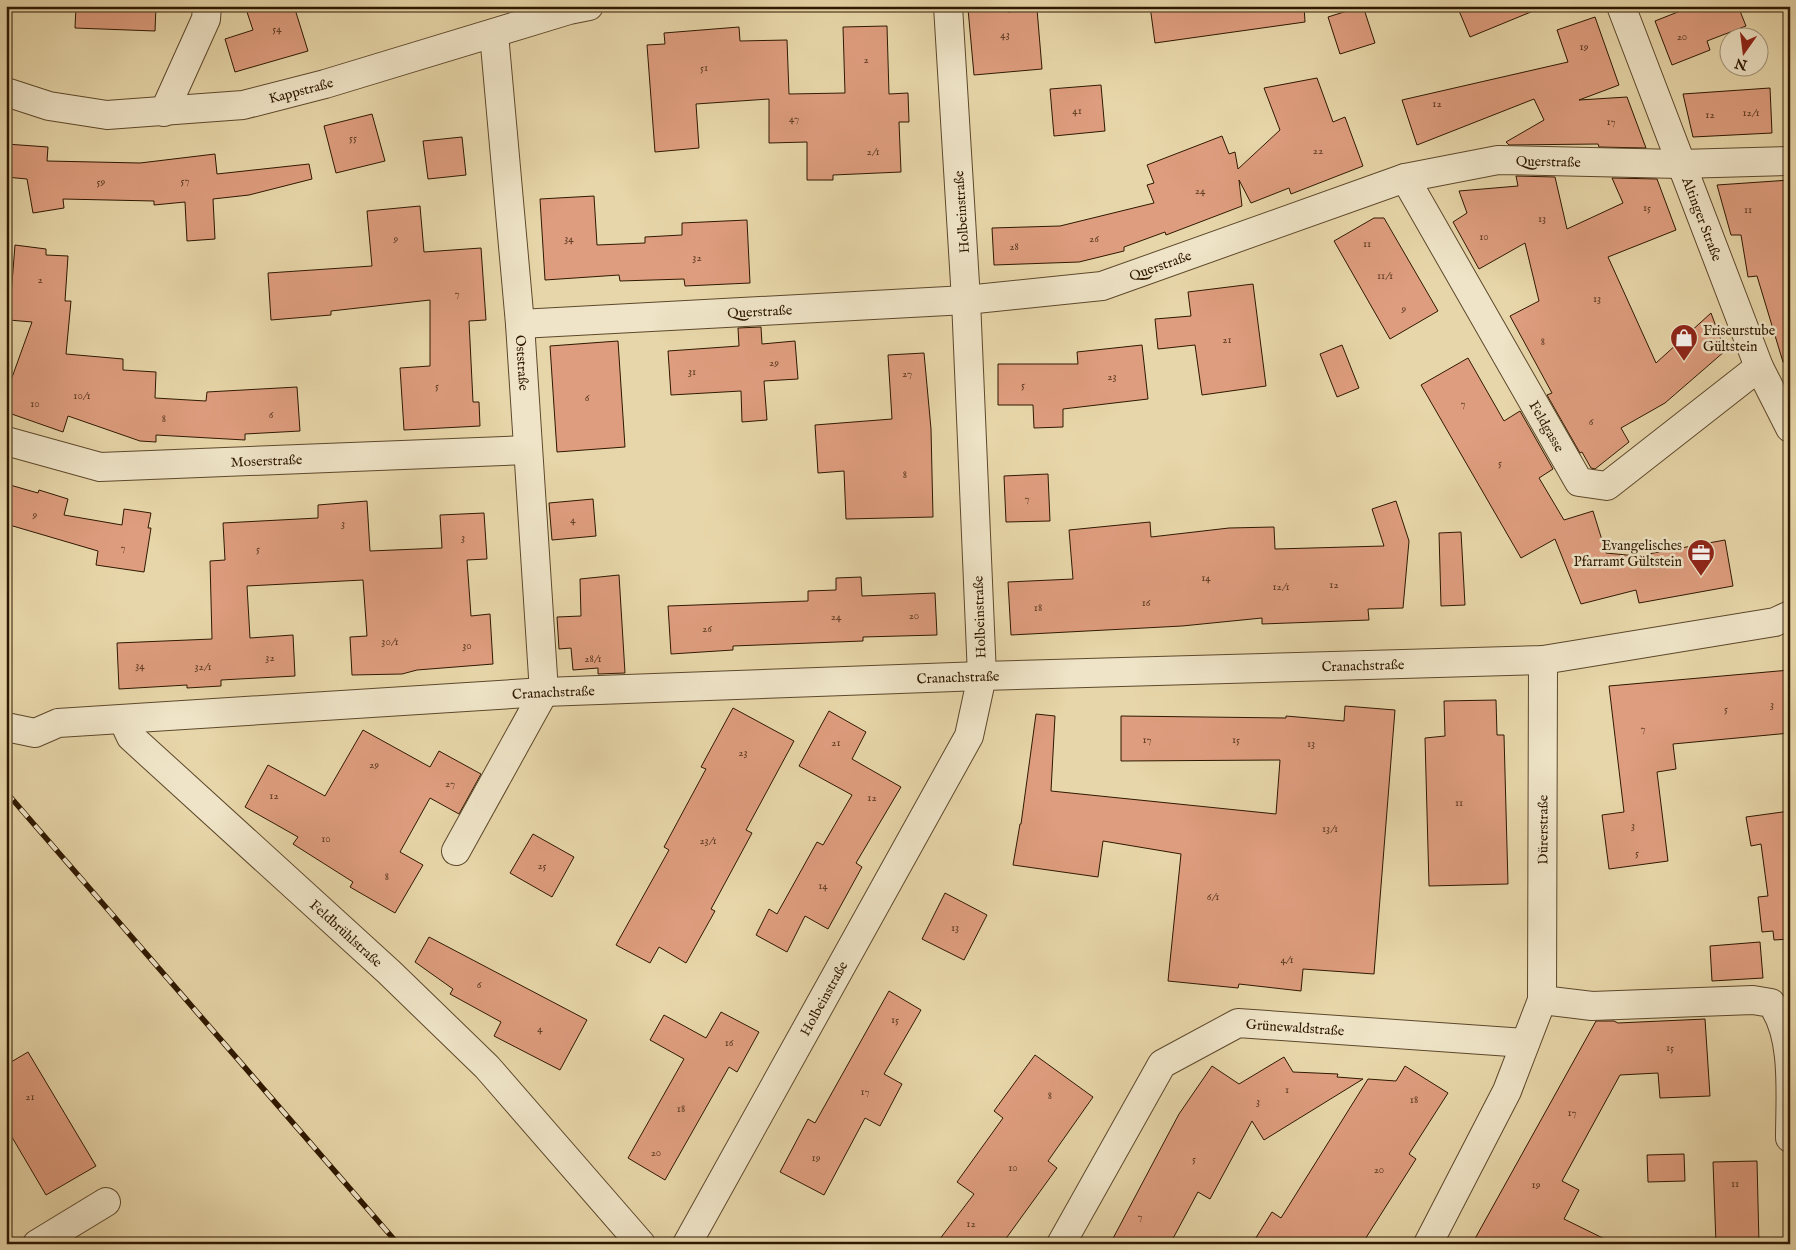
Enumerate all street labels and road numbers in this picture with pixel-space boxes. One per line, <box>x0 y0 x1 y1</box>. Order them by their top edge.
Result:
street label: Kappstraße <box>267 74 336 108</box>
street label: Querstraße <box>1516 152 1581 172</box>
street label: Holbeinstraße <box>950 169 974 254</box>
street label: Altinger Straße <box>1677 174 1726 264</box>
street label: Querstraße <box>1127 247 1195 286</box>
street label: Querstraße <box>727 301 793 323</box>
street label: Oststraße <box>511 334 532 392</box>
street label: Feldgasse <box>1524 398 1568 456</box>
street label: Moserstraße <box>230 451 303 472</box>
street label: Holbeinstraße <box>970 575 990 659</box>
street label: Cranachstraße <box>1321 656 1405 676</box>
street label: Cranachstraße <box>916 667 1000 688</box>
street label: Cranachstraße <box>511 682 596 704</box>
street label: Dürerstraße <box>1534 794 1553 865</box>
street label: Feldbrühlstraße <box>305 896 386 972</box>
street label: Holbeinstraße <box>796 958 853 1039</box>
street label: Grünewaldstraße <box>1245 1016 1345 1040</box>

